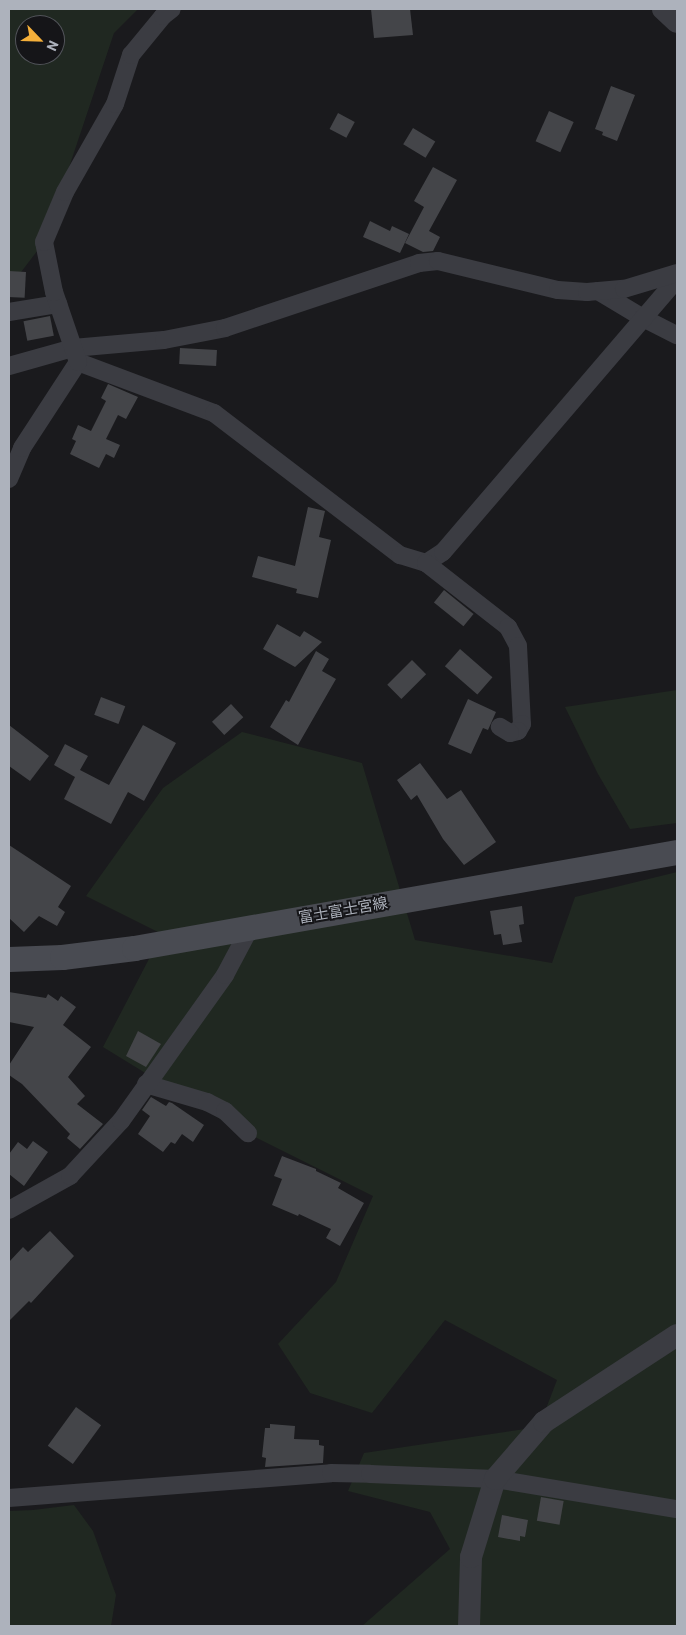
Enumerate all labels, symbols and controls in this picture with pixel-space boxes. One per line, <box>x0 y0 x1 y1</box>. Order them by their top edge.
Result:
north arrow <box>15 15 65 65</box>
text: N <box>44 38 63 54</box>
street label: 富士富士宮線 <box>297 893 389 927</box>

